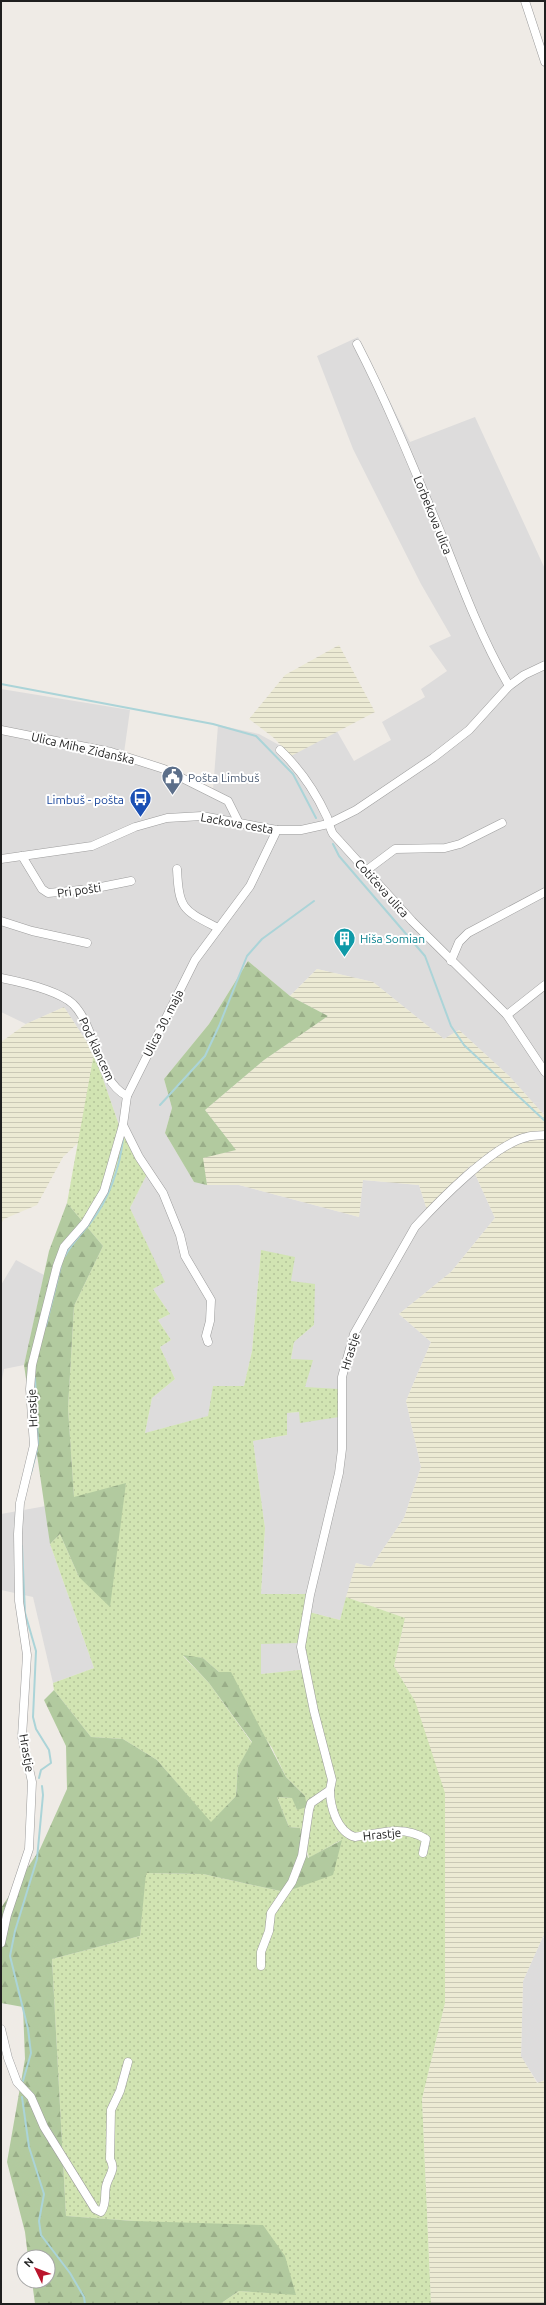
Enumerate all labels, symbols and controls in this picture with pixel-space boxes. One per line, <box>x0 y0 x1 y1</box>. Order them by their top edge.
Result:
street label: Lorbekova ulica <box>411 474 455 556</box>
street label: Ulica Mihe Zidanška <box>30 730 136 766</box>
public building icon: Pošta Limbuš <box>160 764 186 797</box>
place label: Pošta Limbuš <box>188 771 259 784</box>
bus stop icon: Limbuš - pošta <box>127 786 153 819</box>
place label: Limbuš - pošta <box>46 793 124 806</box>
street label: Lackova cesta <box>200 810 274 836</box>
street label: Cotičeva ulica <box>353 856 411 920</box>
street label: Pri pošti <box>56 880 102 900</box>
building icon: Hiša Somian <box>331 925 357 958</box>
place label: Hiša Somian <box>360 932 425 945</box>
street label: Ulica 30. maja <box>141 987 185 1059</box>
street label: Pod klancem <box>77 1015 117 1083</box>
street label: Hrastje <box>338 1331 362 1371</box>
street label: Hrastje <box>25 1388 39 1428</box>
street label: Hrastje <box>17 1733 37 1773</box>
street label: Hrastje <box>362 1826 402 1842</box>
north arrow <box>16 2249 56 2289</box>
text: N <box>21 2255 36 2269</box>

